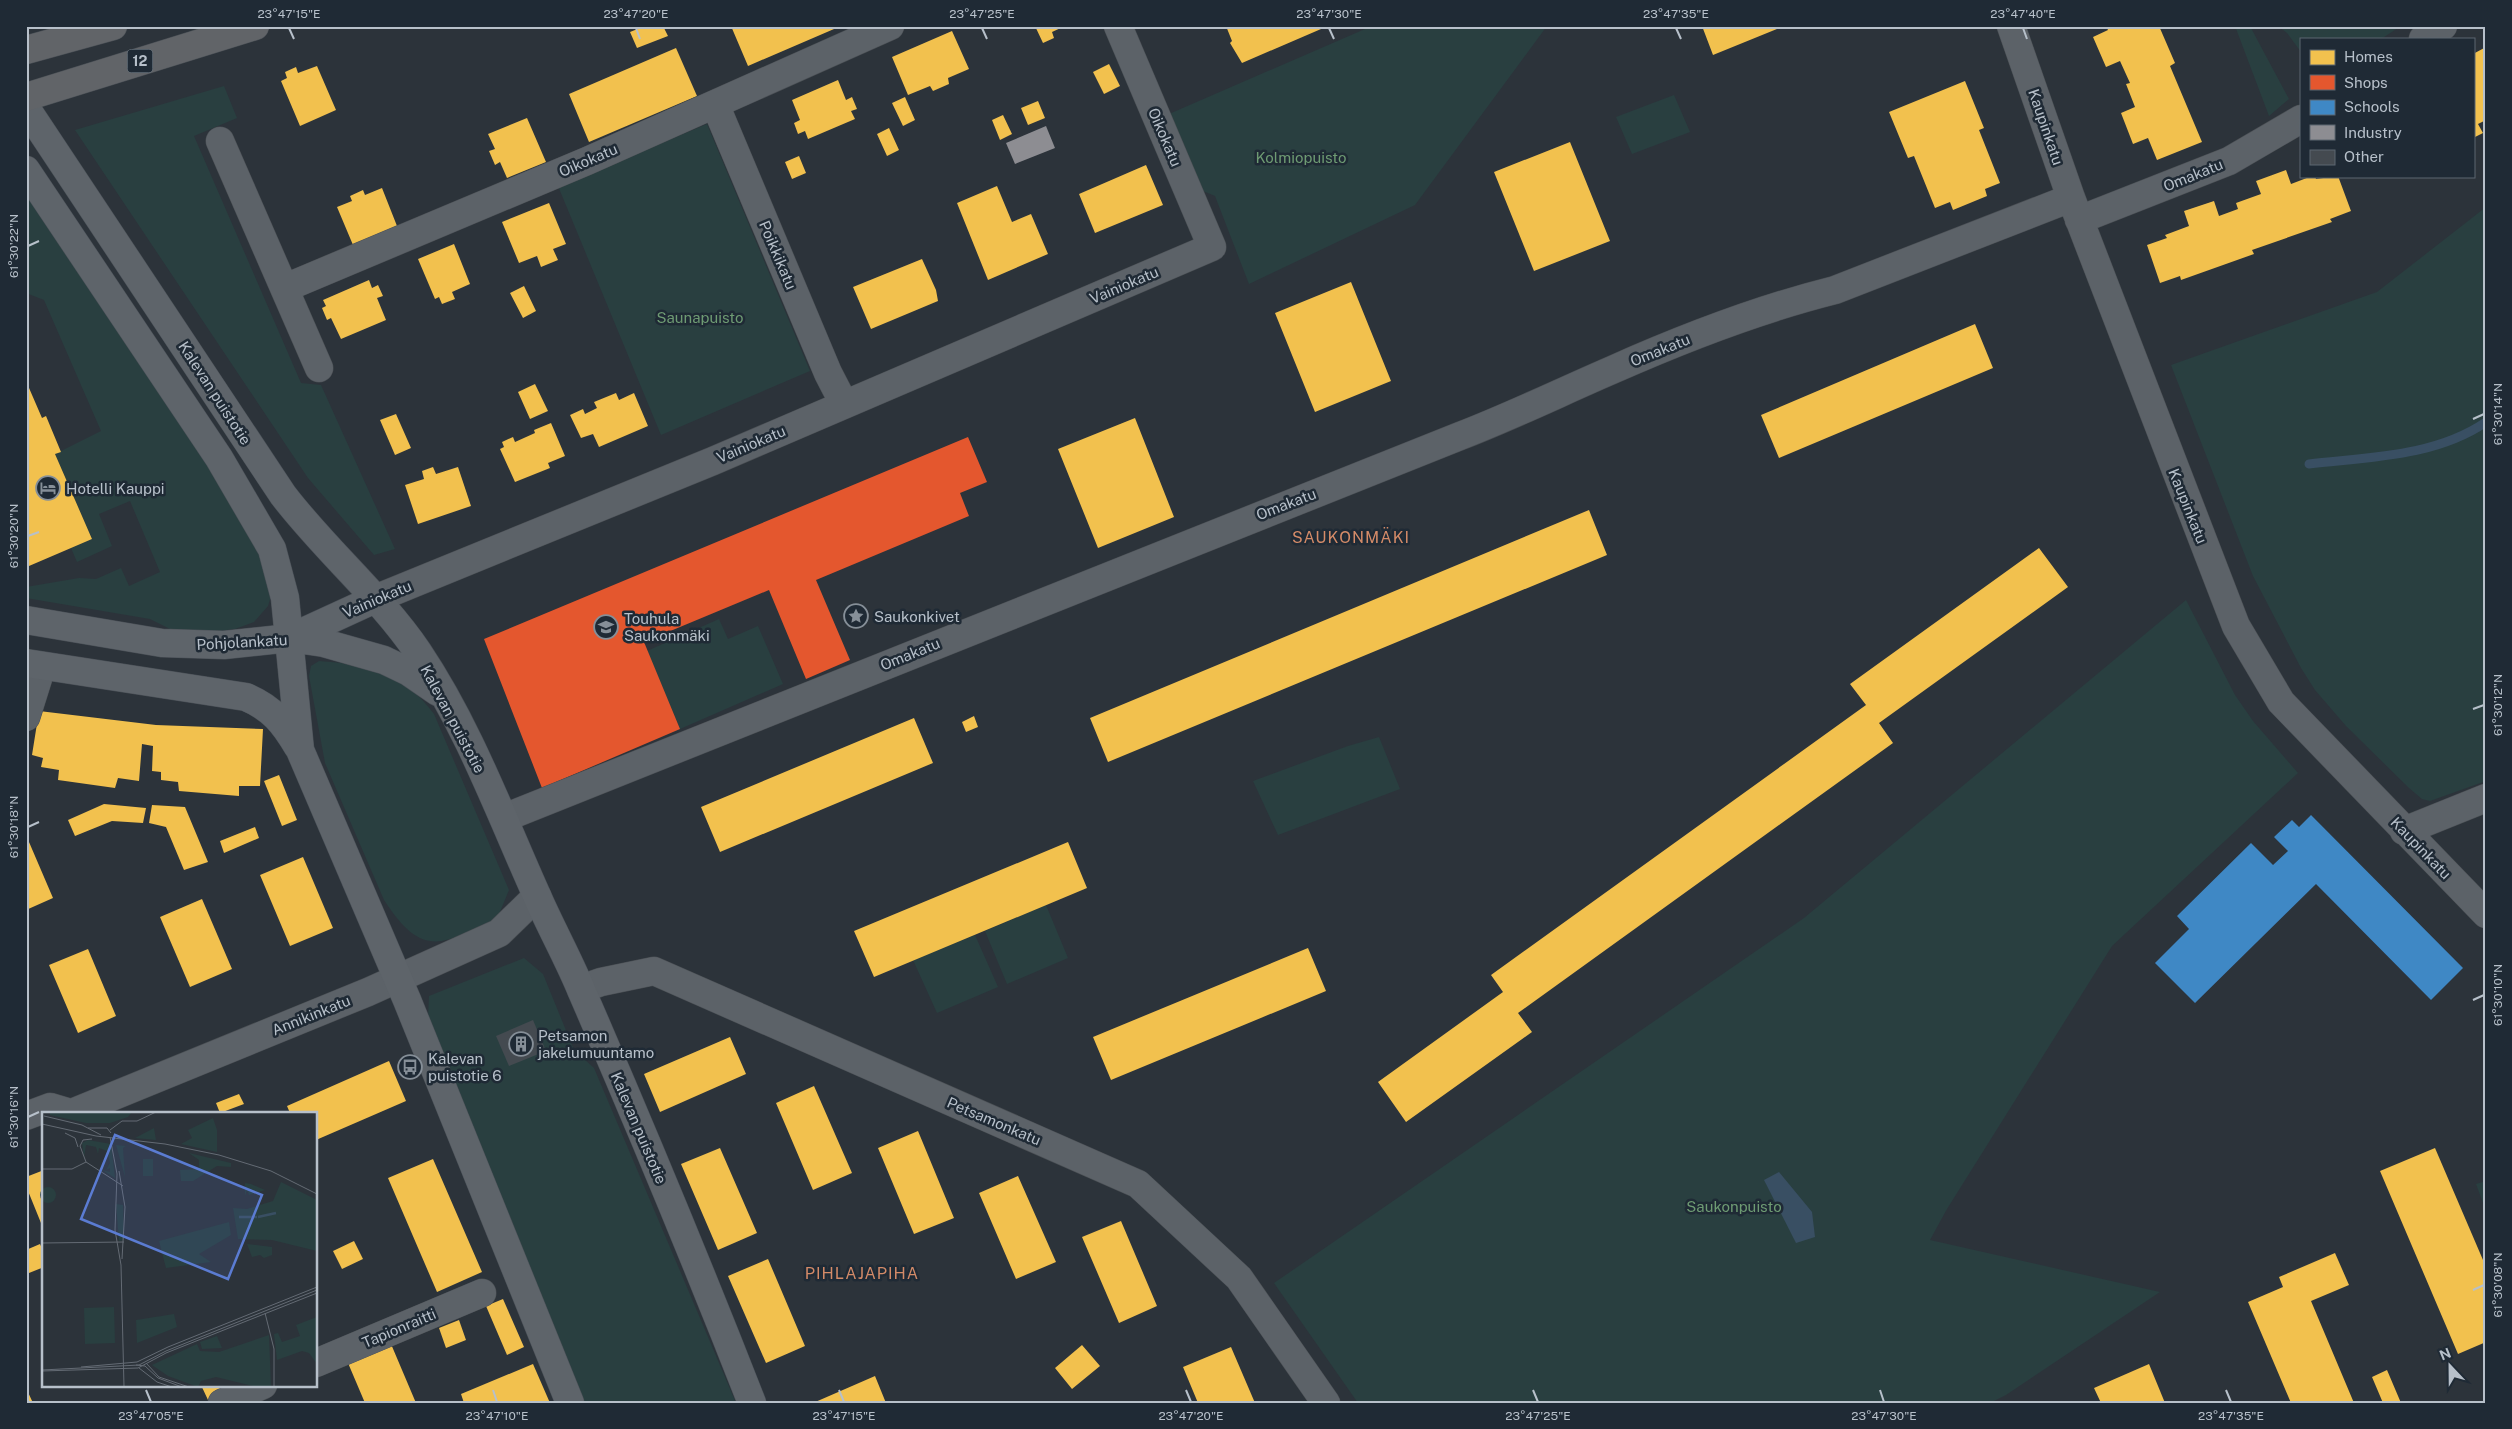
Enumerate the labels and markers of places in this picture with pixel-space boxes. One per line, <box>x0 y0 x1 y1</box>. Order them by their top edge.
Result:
hotel icon: Hotelli Kauppi <box>35 475 61 501</box>
place label: Hotelli Kauppi <box>66 480 165 497</box>
place icon: Saukonkivet <box>843 603 869 629</box>
place label: Saukonkivet <box>874 608 960 625</box>
place label: Touhula Saukonmäki <box>624 610 710 644</box>
school or university icon: Touhula Saukonmäki <box>593 614 619 640</box>
place label: Petsamon jakelumuuntamo <box>537 1027 654 1061</box>
building icon: Petsamon jakelumuuntamo <box>508 1031 534 1057</box>
place label: Kalevan puistotie 6 <box>428 1050 502 1084</box>
bus stop icon: Kalevan puistotie 6 <box>397 1054 423 1080</box>

